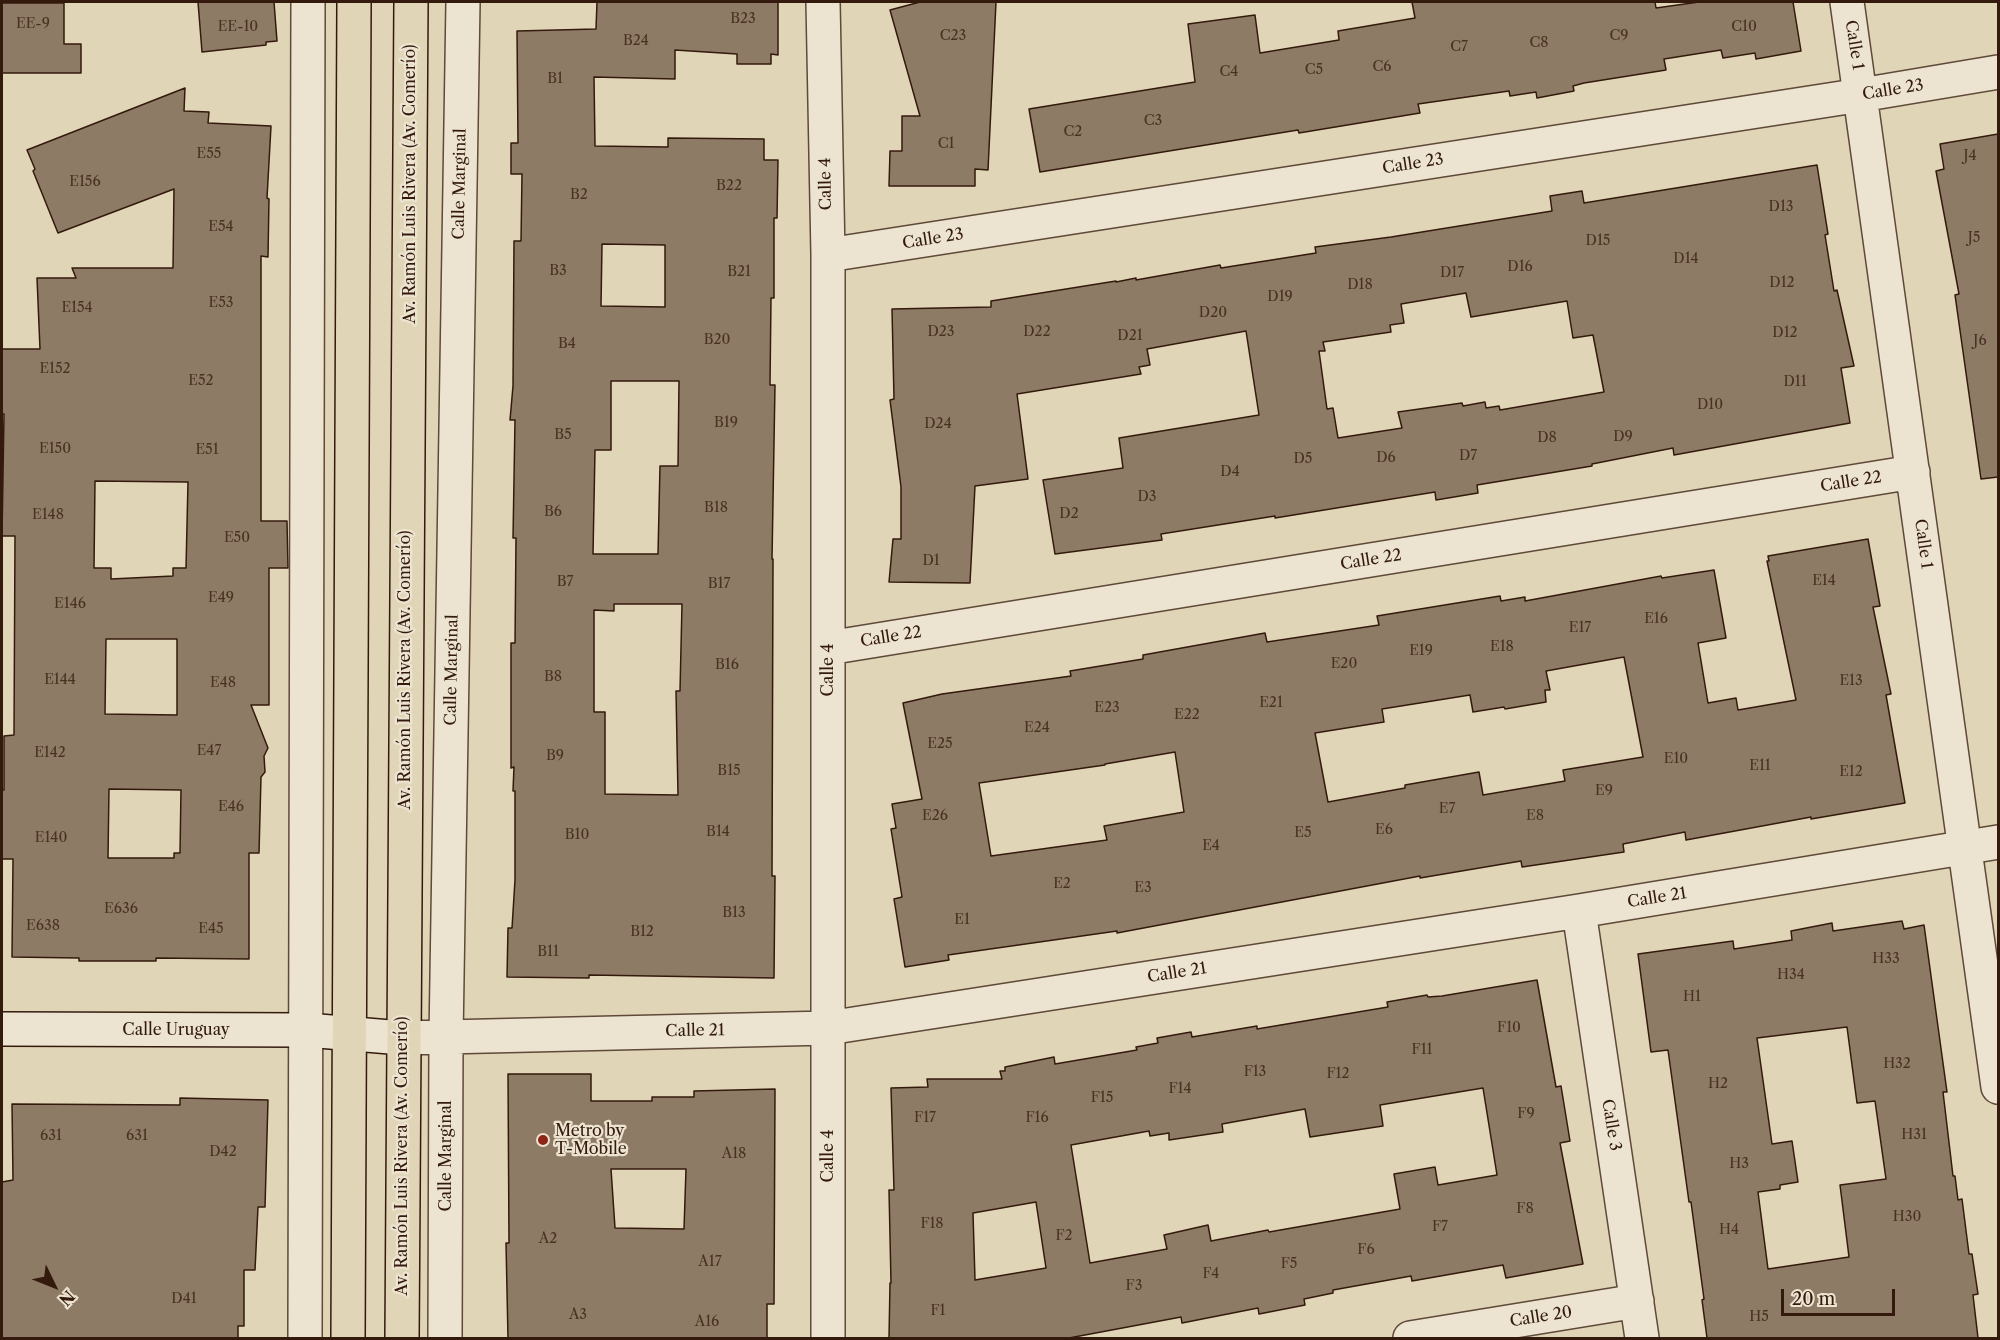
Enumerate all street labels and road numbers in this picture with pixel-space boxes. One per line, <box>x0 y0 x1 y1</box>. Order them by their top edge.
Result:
street label: Calle 1 <box>1841 19 1867 71</box>
street label: Av. Ramón Luis Rivera (Av. Comerío) <box>400 44 420 324</box>
street label: Calle 23 <box>1861 76 1925 104</box>
street label: Calle Marginal <box>449 128 471 240</box>
street label: Calle 23 <box>1381 150 1445 178</box>
street label: Calle 4 <box>816 157 836 211</box>
street label: Calle 23 <box>901 225 965 253</box>
street label: Calle 22 <box>1819 468 1883 496</box>
street label: Calle 1 <box>1910 518 1936 570</box>
street label: Av. Ramón Luis Rivera (Av. Comerío) <box>395 530 415 810</box>
street label: Calle 22 <box>1339 546 1403 574</box>
street label: Calle Marginal <box>441 614 463 726</box>
street label: Calle 22 <box>859 623 923 651</box>
street label: Calle 4 <box>818 644 838 696</box>
street label: Calle 21 <box>1626 884 1688 912</box>
street label: Calle 21 <box>1146 959 1208 987</box>
street label: Av. Ramón Luis Rivera (Av. Comerío) <box>392 1016 412 1296</box>
street label: Calle Uruguay <box>122 1020 230 1040</box>
street label: Calle 21 <box>665 1021 725 1041</box>
street label: Calle 3 <box>1597 1098 1625 1152</box>
street label: Calle Marginal <box>436 1100 456 1212</box>
street label: Calle 4 <box>818 1130 838 1182</box>
street label: Calle 20 <box>1508 1303 1574 1331</box>

